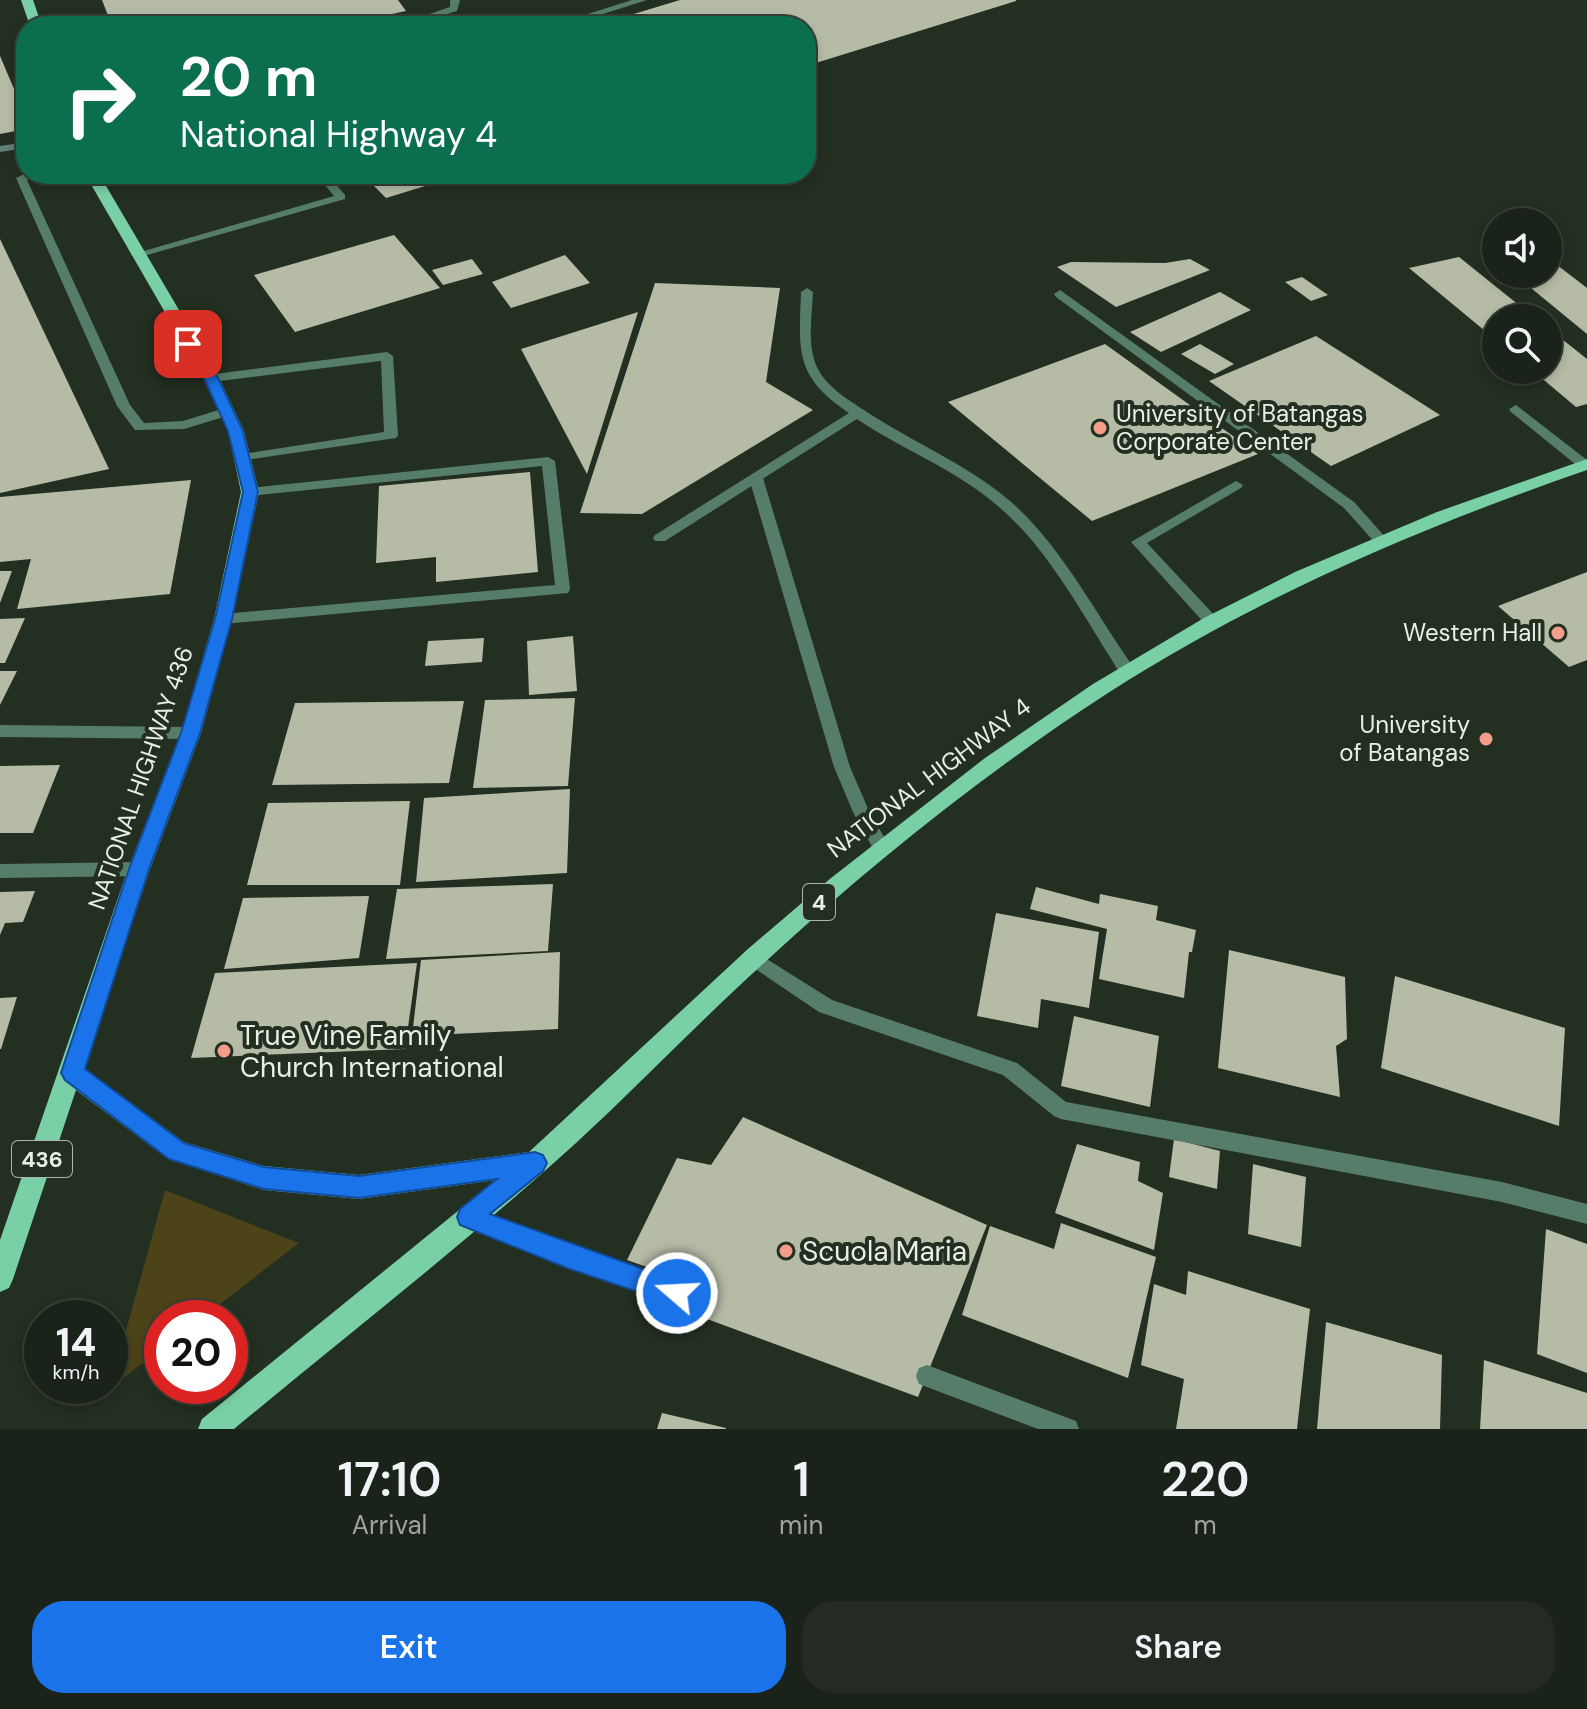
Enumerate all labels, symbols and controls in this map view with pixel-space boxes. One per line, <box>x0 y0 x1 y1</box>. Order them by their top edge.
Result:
text: 20 m <box>180 40 317 113</box>
icon: right <box>48 48 152 152</box>
text: National Highway 4 <box>180 111 497 158</box>
map controls <box>1482 208 1562 384</box>
button: sound <box>1482 208 1562 288</box>
button: search <box>1482 304 1562 384</box>
pin <box>154 310 222 378</box>
icon: arrive <box>166 322 210 366</box>
place label: University of Batangas Corporate Center <box>1116 398 1363 457</box>
marker: University of Batangas Corporate Center <box>1091 419 1109 437</box>
place label: Western Hall <box>1403 617 1542 648</box>
marker: Western Hall <box>1549 624 1567 642</box>
street label: NATIONAL HIGHWAY 436 <box>81 642 200 913</box>
street label: NATIONAL HIGHWAY 4 <box>821 691 1037 864</box>
place label: University of Batangas <box>1339 709 1470 768</box>
marker: University of Batangas <box>1477 730 1495 748</box>
road number: 4 <box>803 884 835 920</box>
place label: True Vine Family Church International <box>240 1017 504 1086</box>
marker: True Vine Family Church International <box>215 1042 233 1060</box>
road number: 436 <box>12 1141 72 1177</box>
place label: Scuola Maria <box>802 1233 967 1270</box>
marker: Scuola Maria <box>777 1242 795 1260</box>
position arrow <box>635 1251 719 1335</box>
speed limit sign: 20 <box>144 1300 248 1404</box>
text: 14 <box>56 1316 96 1368</box>
text: km/h <box>52 1359 100 1385</box>
text: 17:10 <box>337 1448 442 1511</box>
text: 1 <box>793 1448 810 1511</box>
text: 220 <box>1161 1448 1250 1511</box>
text: Arrival <box>352 1508 427 1542</box>
text: min <box>779 1508 823 1542</box>
text: m <box>1194 1508 1217 1542</box>
button: Exit <box>32 1601 786 1693</box>
button: Share <box>802 1601 1555 1693</box>

